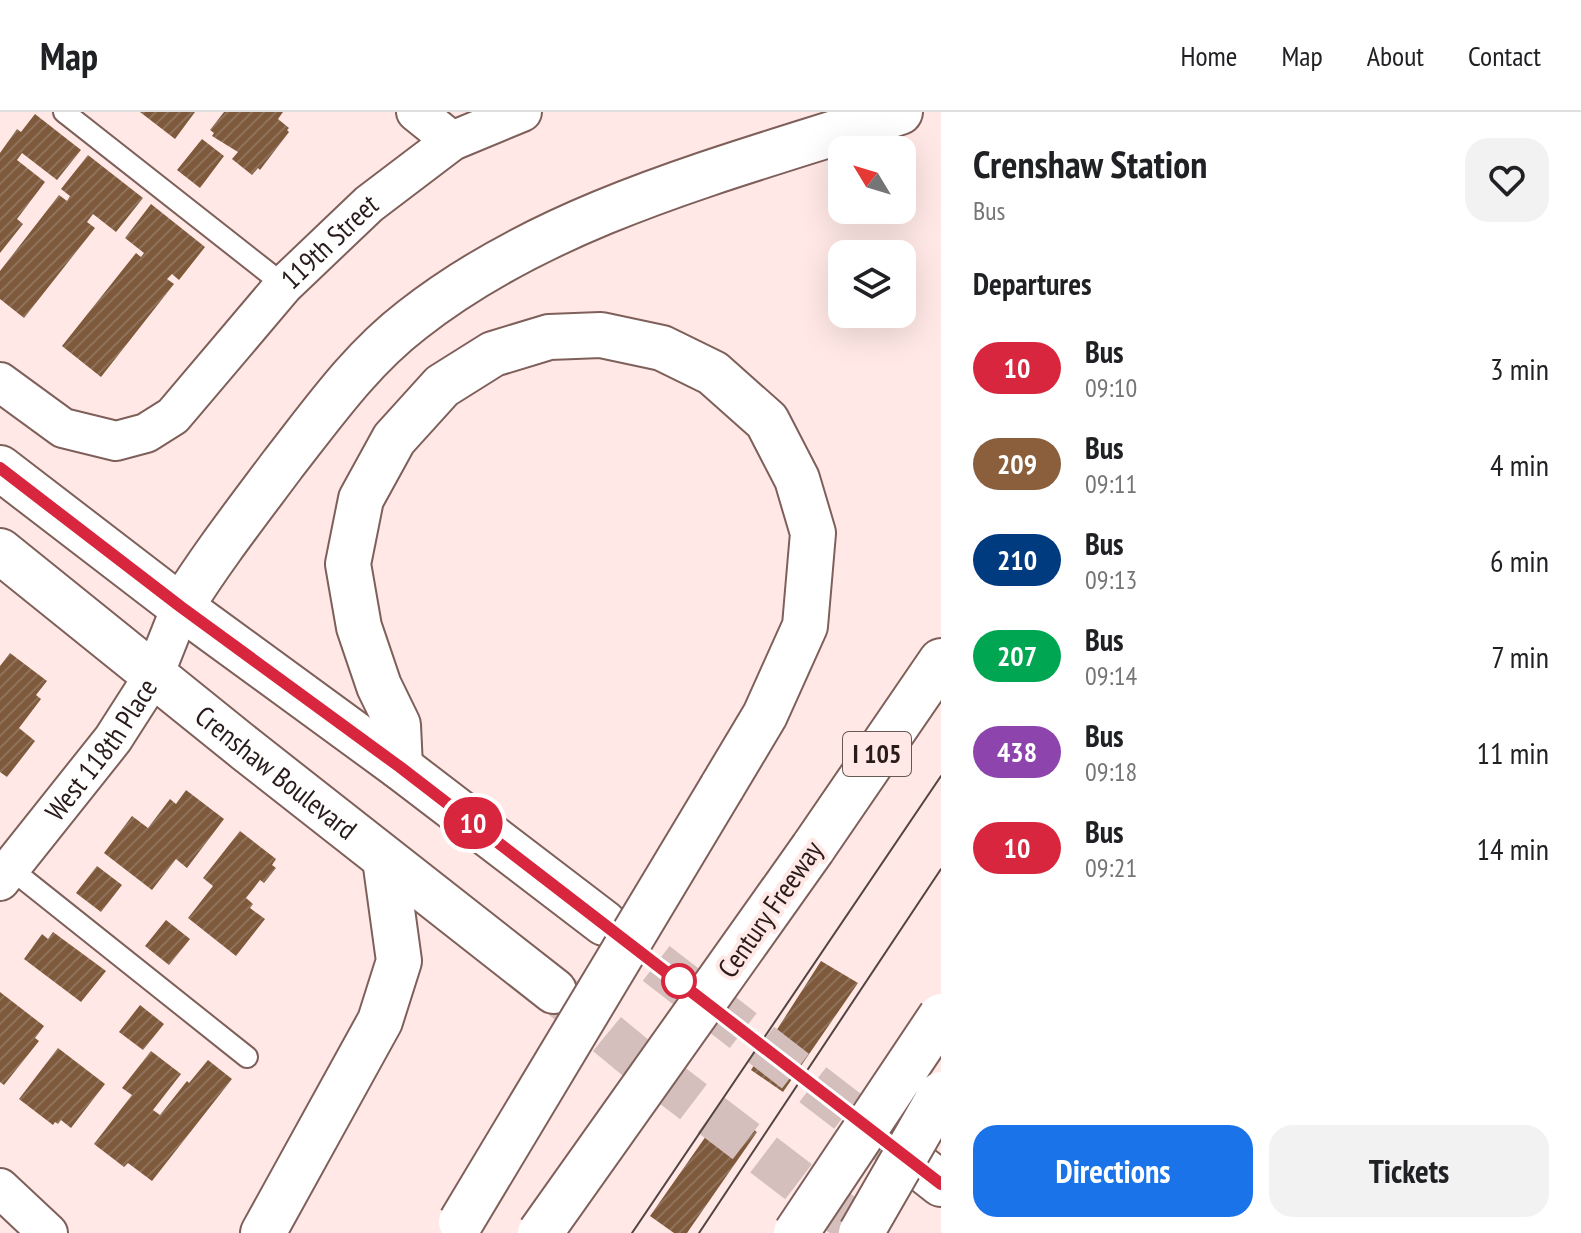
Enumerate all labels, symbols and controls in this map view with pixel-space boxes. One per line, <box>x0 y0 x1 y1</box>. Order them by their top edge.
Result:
text: Map <box>40 31 98 80</box>
text: Home <box>1181 37 1237 74</box>
text: Map <box>1281 37 1323 74</box>
text: About <box>1367 37 1424 74</box>
text: Contact <box>1468 37 1541 74</box>
north arrow <box>828 136 916 224</box>
map controls <box>828 136 916 328</box>
button: heart <box>1465 138 1549 222</box>
text: Crenshaw Station <box>973 139 1207 188</box>
street label: 119th Street <box>272 185 385 297</box>
text: Bus <box>973 194 1005 227</box>
button: layers <box>828 240 916 328</box>
text: Departures <box>973 264 1091 303</box>
text: Bus <box>1085 332 1124 371</box>
text: 10 <box>1004 349 1030 386</box>
text: 3 min <box>1490 349 1549 388</box>
text: 09:10 <box>1085 371 1137 404</box>
text: Bus <box>1085 428 1124 467</box>
text: 209 <box>997 445 1037 482</box>
text: 4 min <box>1490 445 1549 484</box>
text: 09:11 <box>1085 467 1137 500</box>
text: Bus <box>1085 524 1124 563</box>
text: 210 <box>997 541 1037 578</box>
text: 6 min <box>1490 541 1549 580</box>
text: 09:13 <box>1085 563 1137 596</box>
text: Bus <box>1085 620 1124 659</box>
text: 207 <box>997 637 1037 674</box>
text: 7 min <box>1491 637 1549 676</box>
text: 09:14 <box>1085 659 1137 692</box>
street label: West 118th Place <box>36 671 165 828</box>
street label: Crenshaw Boulevard <box>188 697 365 847</box>
text: Bus <box>1085 716 1124 755</box>
road number: I 105 <box>843 732 911 776</box>
text: 438 <box>997 733 1037 770</box>
text: 11 min <box>1476 733 1549 772</box>
text: 09:18 <box>1085 755 1137 788</box>
line badge: 10 <box>437 797 509 849</box>
text: 10 <box>460 804 486 841</box>
text: Bus <box>1085 812 1124 851</box>
text: 10 <box>1004 829 1030 866</box>
text: 14 min <box>1476 829 1549 868</box>
street label: Century Freeway <box>709 833 831 985</box>
text: 09:21 <box>1085 851 1137 884</box>
unlabelled marker <box>662 964 696 998</box>
button: Directions <box>973 1125 1253 1217</box>
button: Tickets <box>1269 1125 1549 1217</box>

